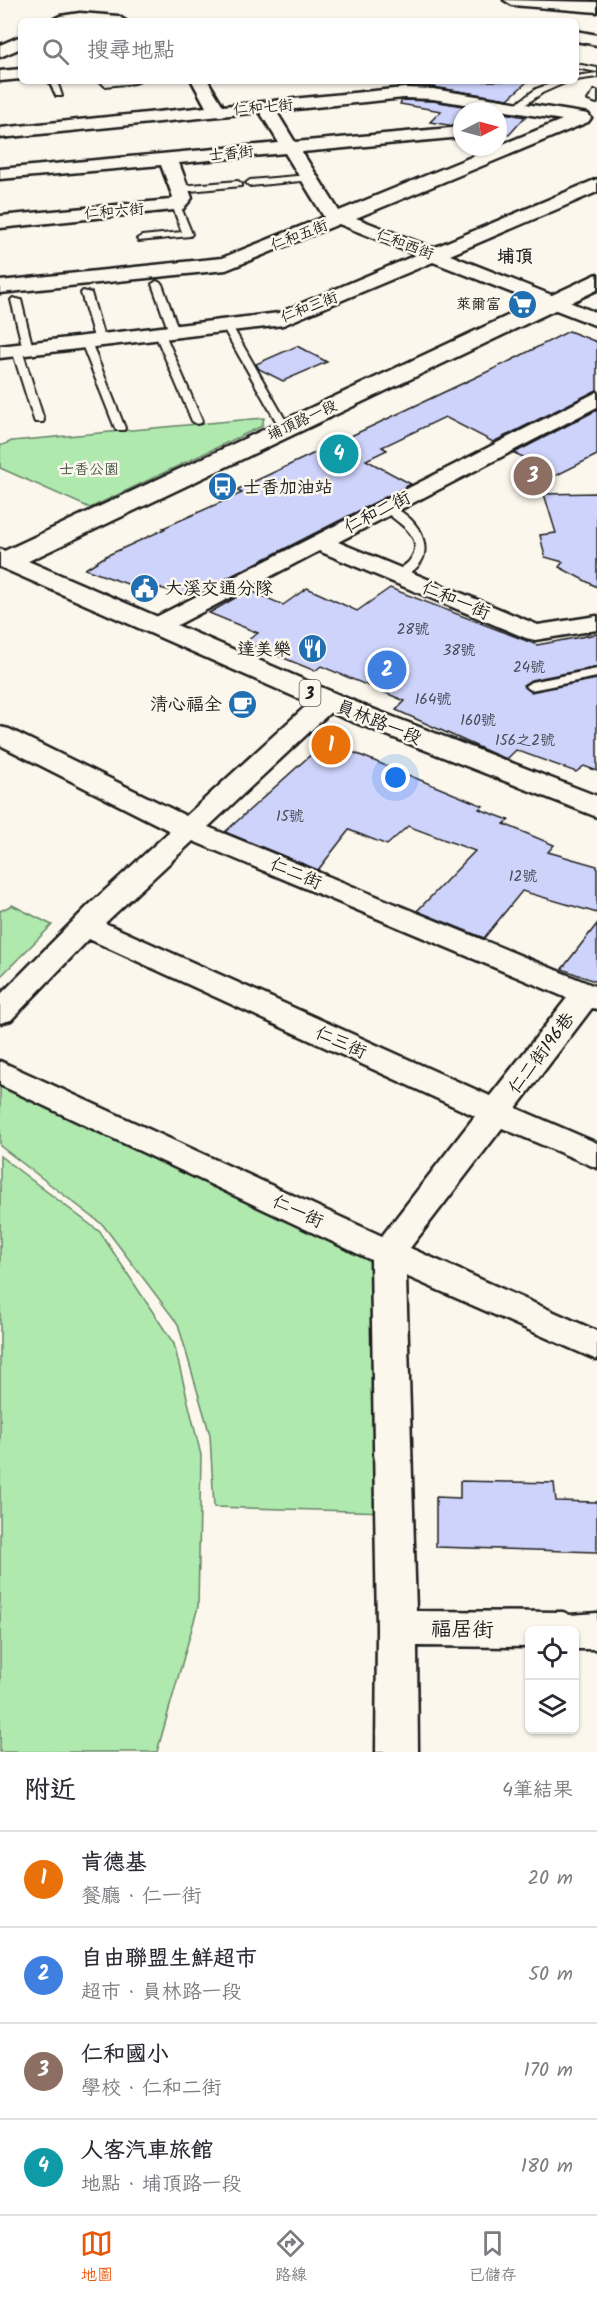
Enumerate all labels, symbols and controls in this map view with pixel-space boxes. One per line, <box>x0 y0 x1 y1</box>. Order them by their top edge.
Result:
search box <box>18 18 579 84</box>
text: 搜尋地點 <box>87 34 175 69</box>
icon: search <box>39 35 72 68</box>
street label: 仁和七街 <box>232 93 294 123</box>
north arrow <box>453 102 507 156</box>
street label: 士香街 <box>208 140 255 168</box>
street label: 仁和六街 <box>83 197 145 227</box>
street label: 仁和五街 <box>267 214 332 258</box>
street label: 仁和西街 <box>372 223 437 267</box>
district label: 埔頂 <box>497 243 533 272</box>
street label: 仁和三街 <box>277 286 342 330</box>
supermarket icon: 萊爾富 <box>506 288 538 320</box>
place label: 萊爾富 <box>456 293 501 317</box>
street label: 埔頂路一段 <box>263 394 341 448</box>
pin: 4 <box>320 432 358 476</box>
pin: 3 <box>514 454 552 498</box>
park label: 士香公園 <box>59 458 119 482</box>
bus stop icon: 士香加油站 <box>206 471 238 503</box>
place label: 士香加油站 <box>243 474 333 503</box>
street label: 仁和二街 <box>339 484 416 543</box>
public building icon: 大溪交通分隊 <box>128 572 160 604</box>
street label: 仁和一街 <box>417 574 494 629</box>
place label: 大溪交通分隊 <box>165 575 273 604</box>
house number: 28號 <box>397 618 429 642</box>
restaurant icon: 達美樂 <box>296 633 328 665</box>
place label: 達美樂 <box>237 636 291 665</box>
house number: 38號 <box>443 639 475 663</box>
pin: 2 <box>368 648 406 692</box>
house number: 24號 <box>513 656 545 680</box>
road number: 3 <box>300 680 320 706</box>
cafe icon: 清心福全 <box>227 688 259 720</box>
house number: 164號 <box>415 688 451 712</box>
place label: 清心福全 <box>150 691 222 720</box>
street label: 員林路一段 <box>331 693 426 754</box>
house number: 160號 <box>460 709 496 733</box>
pin: 1 <box>312 722 350 768</box>
house number: 156之2號 <box>495 729 555 753</box>
your location <box>381 763 410 792</box>
house number: 15號 <box>276 805 304 829</box>
street label: 仁二街 <box>265 850 326 898</box>
house number: 12號 <box>509 865 537 889</box>
street label: 仁二街196巷 <box>502 1007 583 1101</box>
street label: 仁三街 <box>310 1019 371 1068</box>
street label: 仁一街 <box>267 1188 328 1237</box>
street label: 福居街 <box>430 1613 494 1648</box>
map controls <box>525 1626 579 1734</box>
button: locate <box>525 1626 579 1680</box>
button: layers <box>525 1680 579 1734</box>
text: 附近 <box>24 1770 76 1812</box>
text: 4筆結果 <box>502 1775 573 1807</box>
text: 肯德基 <box>81 1846 147 1881</box>
text: 1 <box>40 1863 47 1895</box>
text: 20 m <box>527 1863 573 1895</box>
text: 餐廳 · 仁一街 <box>81 1881 202 1913</box>
text: 自由聯盟生鮮超市 <box>81 1942 257 1977</box>
text: 2 <box>38 1959 49 1991</box>
text: 50 m <box>528 1959 573 1991</box>
text: 超市 · 員林路一段 <box>81 1977 242 2009</box>
text: 仁和國小 <box>81 2038 169 2073</box>
text: 3 <box>38 2055 49 2087</box>
text: 170 m <box>524 2055 573 2087</box>
text: 學校 · 仁和二街 <box>81 2073 222 2105</box>
text: 人客汽車旅館 <box>81 2134 213 2169</box>
text: 4 <box>38 2151 49 2183</box>
text: 180 m <box>521 2151 573 2183</box>
text: 地點 · 埔頂路一段 <box>81 2169 242 2201</box>
tab: 地圖 <box>80 2227 113 2288</box>
tab: 路線 <box>274 2227 307 2288</box>
tab: 已儲存 <box>468 2227 516 2288</box>

